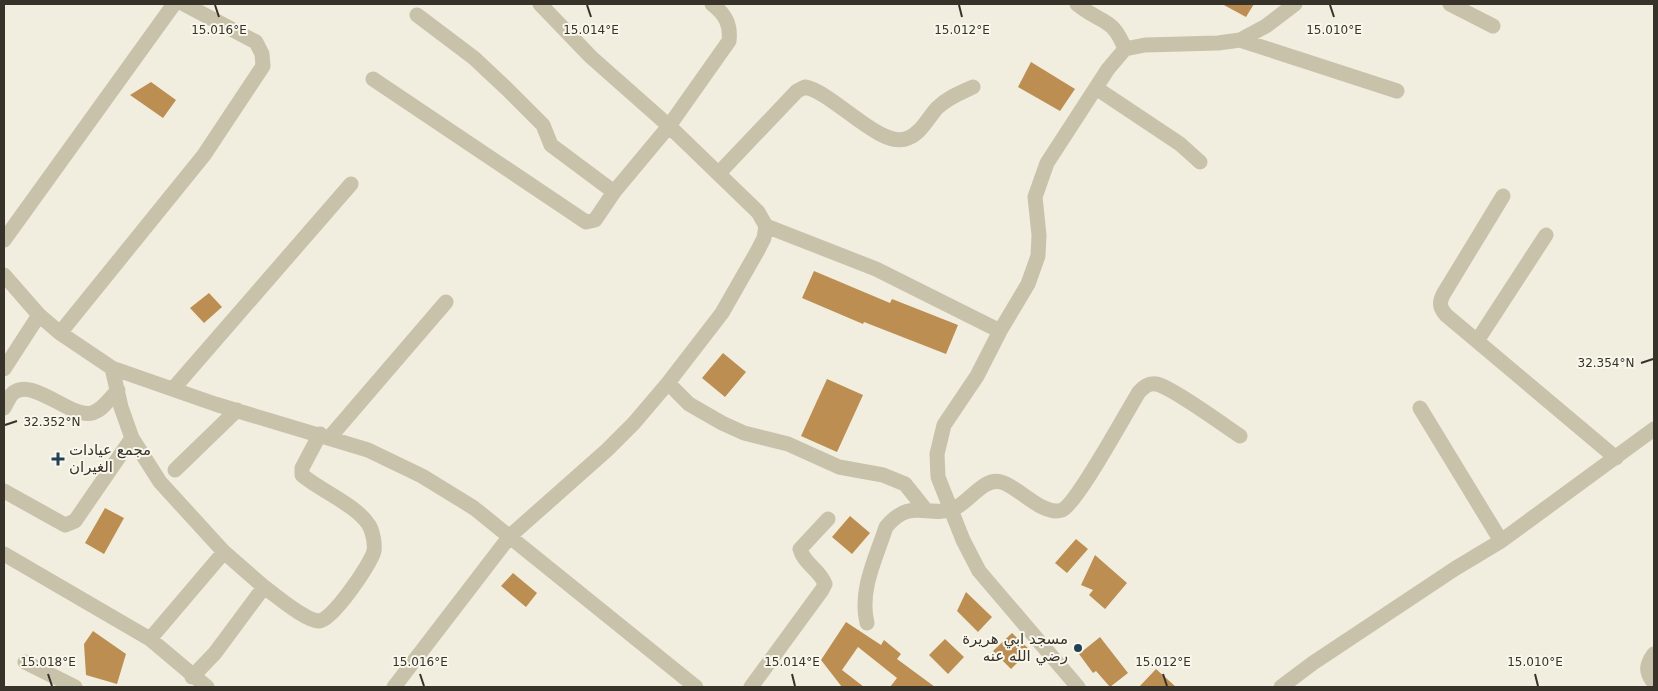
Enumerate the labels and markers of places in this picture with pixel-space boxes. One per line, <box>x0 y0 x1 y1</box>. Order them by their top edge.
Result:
place label: مجمع عيادات الغيران <box>69 441 151 476</box>
marker: مجمع عيادات الغيران <box>51 452 65 466</box>
place label: مسجد ابي هريرة رضي الله عنه <box>962 630 1068 666</box>
marker: مسجد ابي هريرة رضي الله عنه <box>1072 642 1084 654</box>

